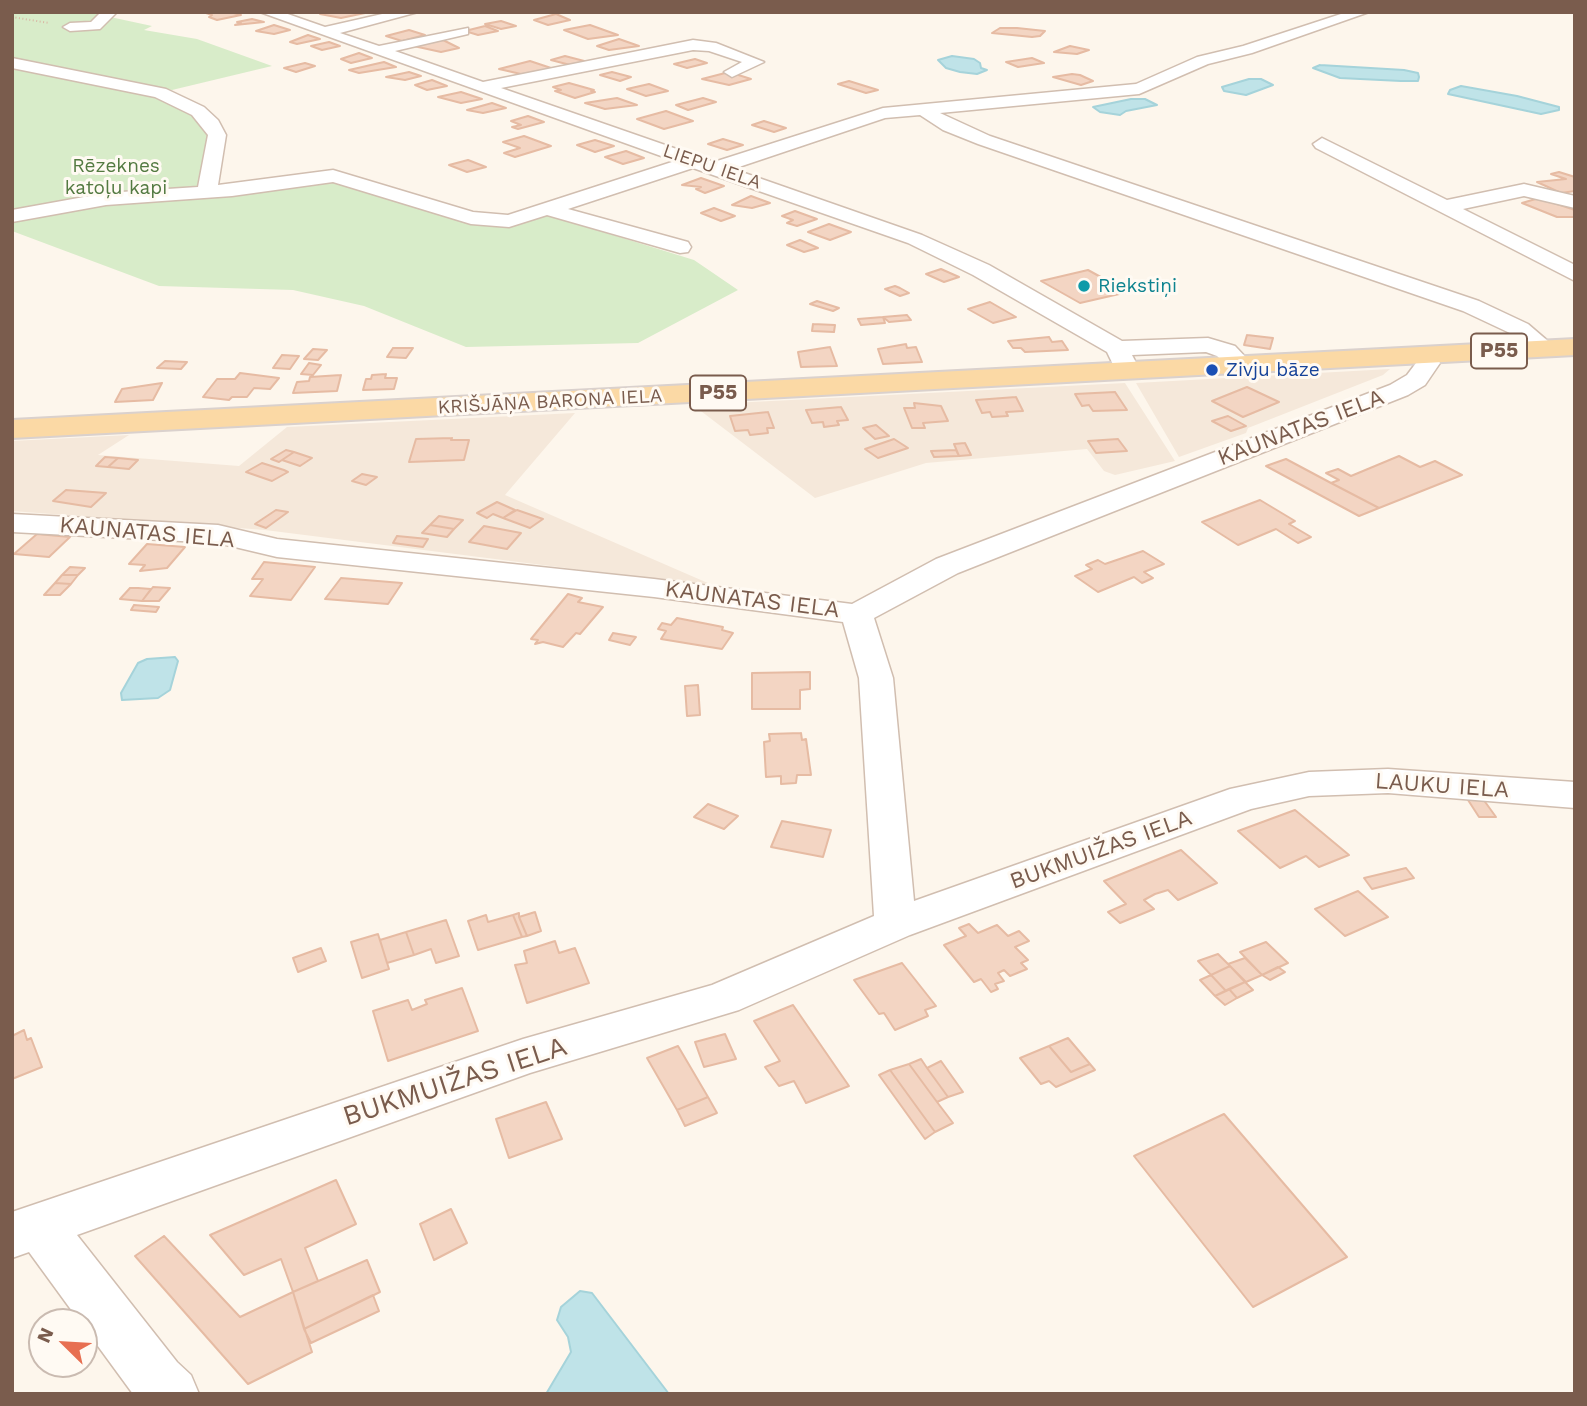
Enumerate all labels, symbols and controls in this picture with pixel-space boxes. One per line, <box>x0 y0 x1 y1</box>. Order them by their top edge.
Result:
street label: LIEPU IELA <box>660 140 764 194</box>
park label: Rēzeknes katoļu kapi <box>65 155 167 199</box>
place label: Riekstiņi <box>1098 275 1177 297</box>
marker: Riekstiņi <box>1076 278 1092 294</box>
road number: P55 <box>1471 334 1527 368</box>
place label: Zivju bāze <box>1226 359 1320 381</box>
marker: Zivju bāze <box>1204 362 1220 378</box>
road number: P55 <box>690 376 746 410</box>
street label: KAUNATAS IELA <box>1214 384 1388 472</box>
street label: KRIŠJĀŅA BARONA IELA <box>437 385 663 419</box>
street label: KAUNATAS IELA <box>58 512 236 554</box>
street label: KAUNATAS IELA <box>663 576 841 624</box>
street label: LAUKU IELA <box>1374 768 1510 804</box>
street label: BUKMUIŽAS IELA <box>1006 804 1196 896</box>
street label: BUKMUIŽAS IELA <box>339 1030 571 1134</box>
north arrow <box>28 1308 98 1378</box>
text: N <box>32 1324 59 1346</box>

